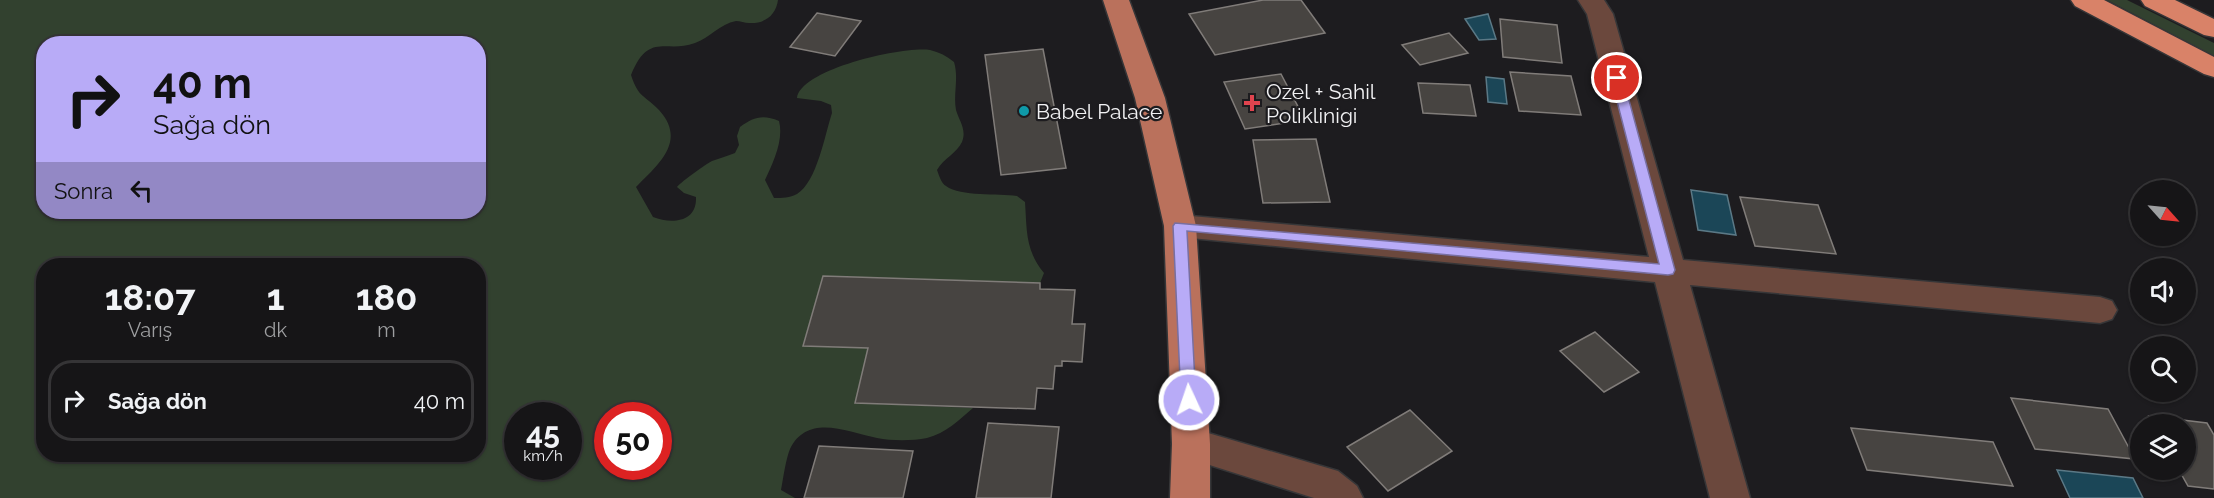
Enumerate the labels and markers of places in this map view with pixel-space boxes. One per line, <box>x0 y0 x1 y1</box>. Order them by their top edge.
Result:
pin <box>1591 52 1642 103</box>
place label: Ozel + Sahil Poliklinigi <box>1266 79 1376 128</box>
marker: Ozel + Sahil Poliklinigi <box>1243 94 1261 112</box>
place label: Babel Palace <box>1036 99 1162 124</box>
marker: Babel Palace <box>1017 104 1031 118</box>

